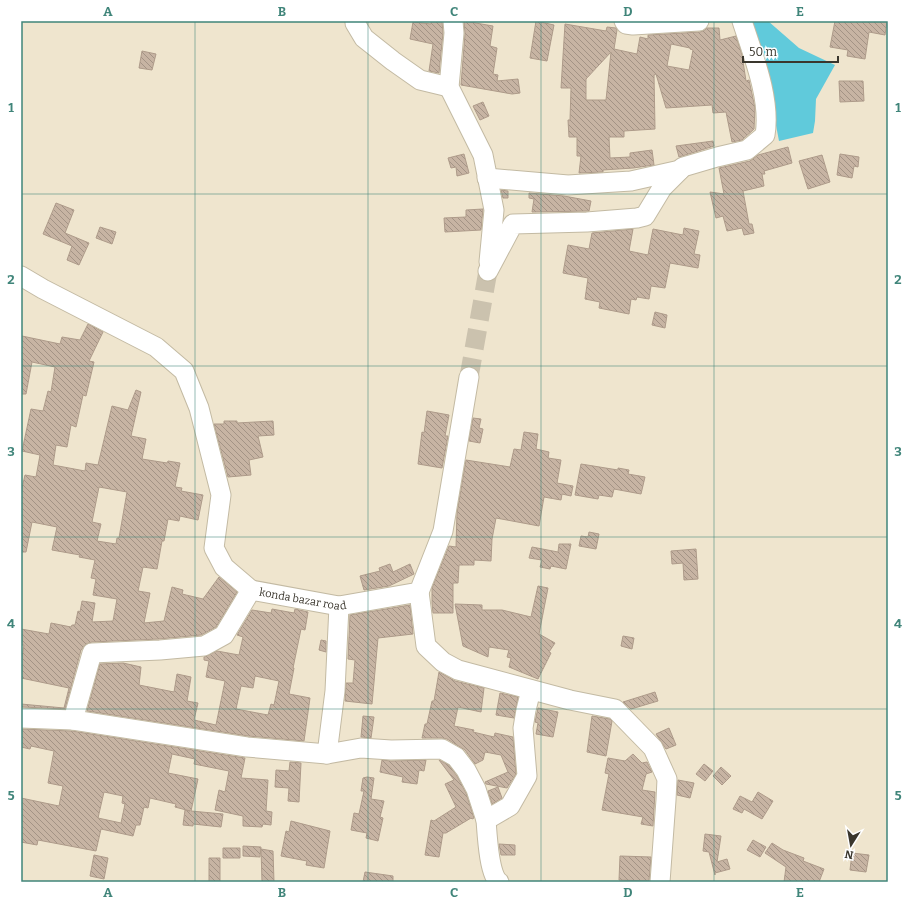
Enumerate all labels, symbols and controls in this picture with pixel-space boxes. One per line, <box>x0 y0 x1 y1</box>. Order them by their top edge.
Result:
text: A <box>103 4 113 19</box>
text: B <box>278 4 286 19</box>
text: C <box>450 4 458 19</box>
text: D <box>623 4 633 19</box>
text: E <box>796 4 804 19</box>
scale bar <box>743 38 838 64</box>
text: 50 m <box>749 45 778 59</box>
text: 1 <box>8 100 14 115</box>
text: 1 <box>895 100 901 115</box>
text: 2 <box>7 272 15 287</box>
text: 2 <box>894 272 902 287</box>
text: 3 <box>7 444 15 459</box>
text: 3 <box>894 444 902 459</box>
street label: konda bazar road <box>258 585 348 613</box>
text: 4 <box>7 616 15 631</box>
text: 4 <box>894 616 902 631</box>
text: 5 <box>7 788 15 803</box>
text: 5 <box>894 788 902 803</box>
north arrow <box>831 825 871 865</box>
text: N <box>843 847 855 862</box>
text: A <box>103 885 113 900</box>
text: B <box>278 885 286 900</box>
text: C <box>450 885 458 900</box>
text: D <box>623 885 633 900</box>
text: E <box>796 885 804 900</box>

